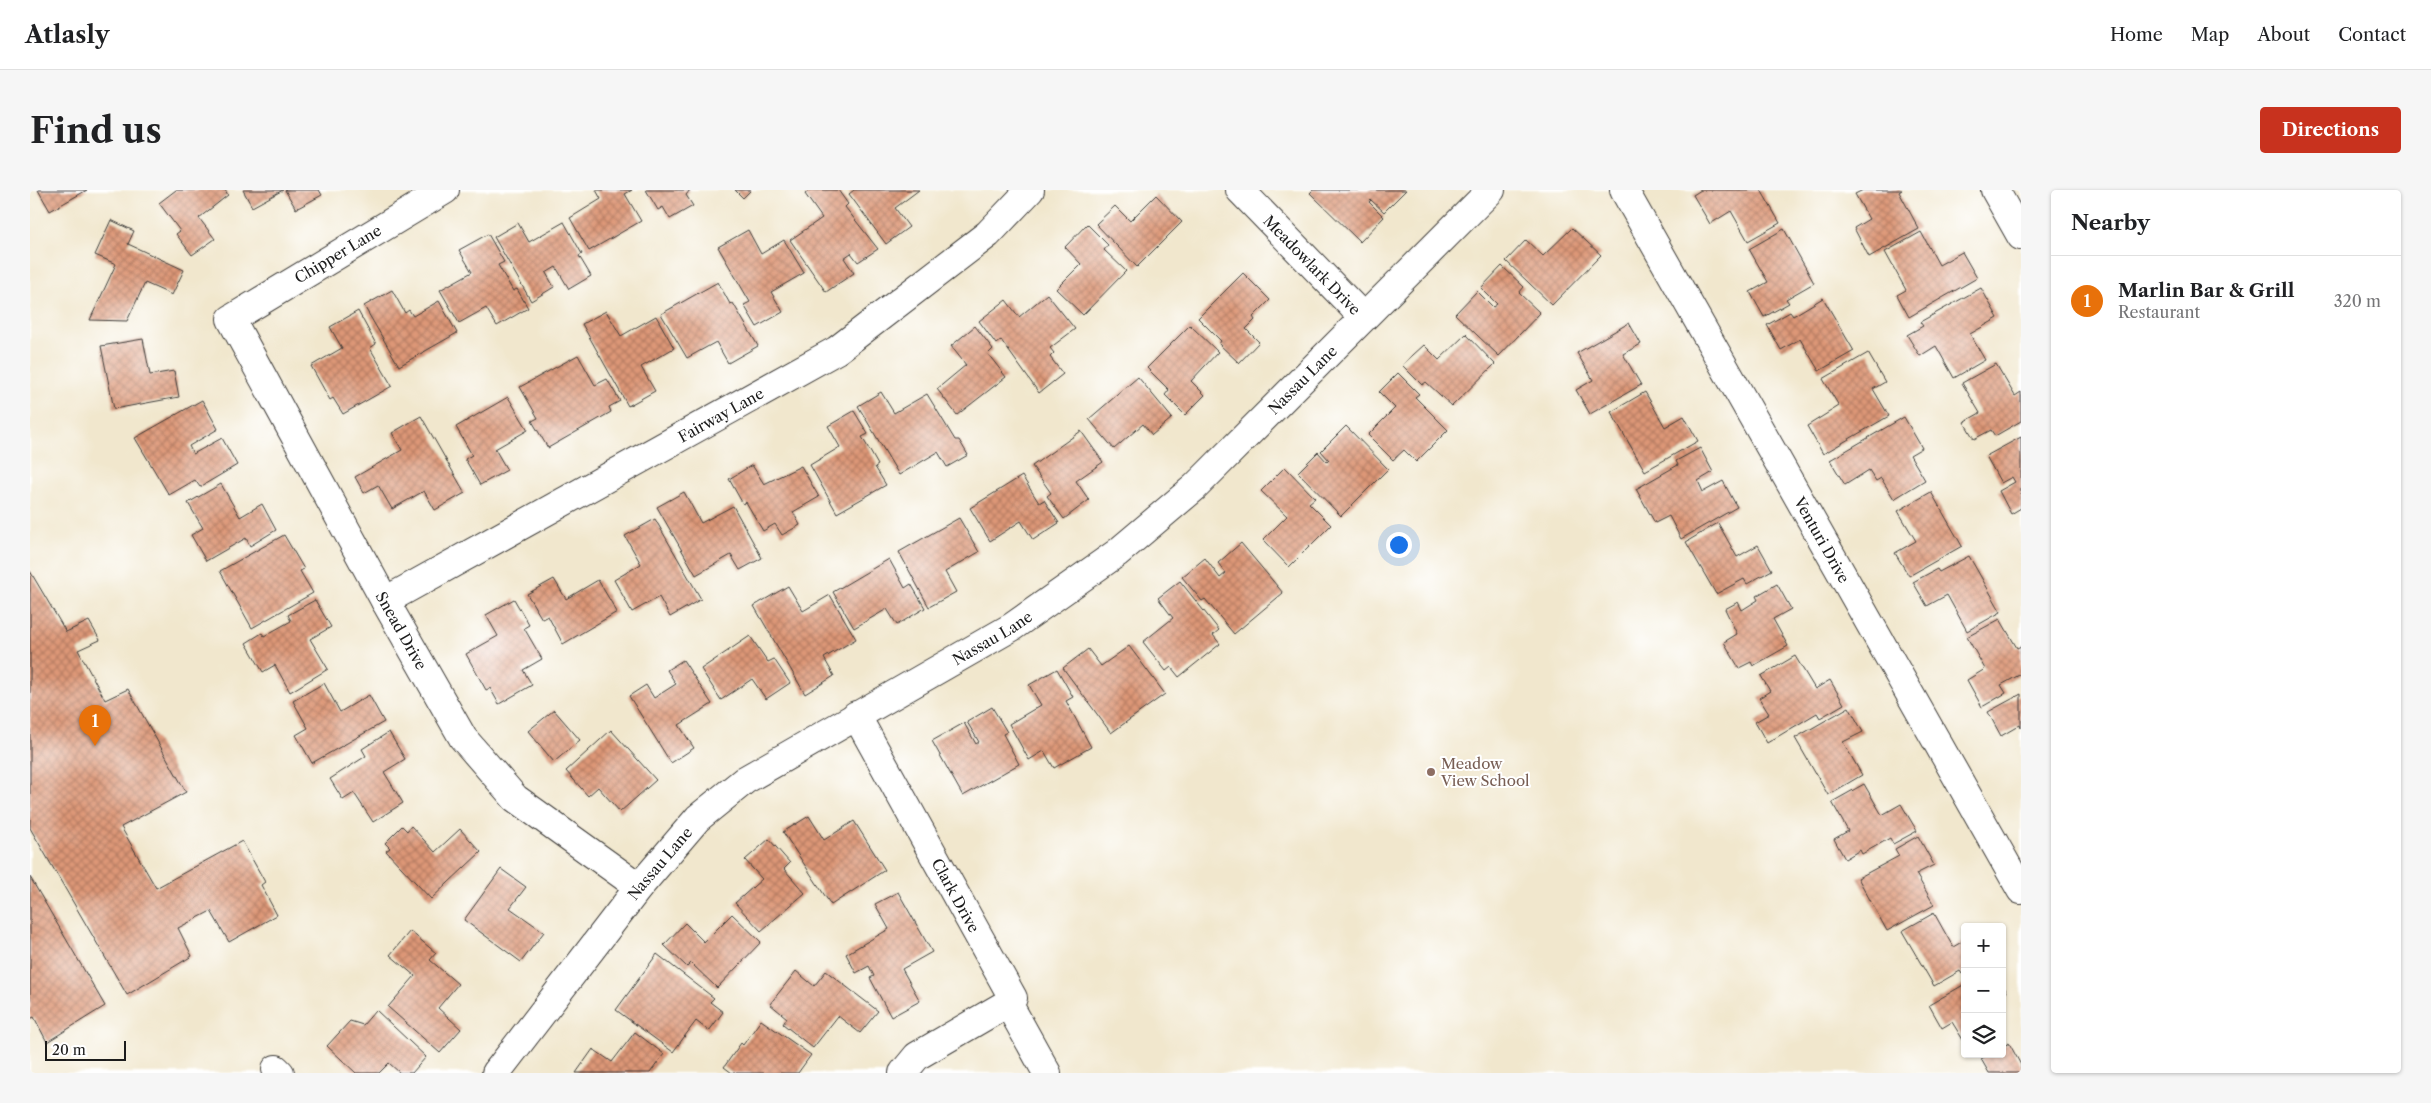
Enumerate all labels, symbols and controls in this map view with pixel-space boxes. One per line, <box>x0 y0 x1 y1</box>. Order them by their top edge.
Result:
text: Atlasly <box>25 20 109 49</box>
text: Home <box>2110 24 2163 46</box>
text: Map <box>2191 24 2229 46</box>
text: About <box>2257 24 2310 46</box>
text: Contact <box>2338 24 2406 46</box>
button: Directions <box>2260 107 2401 153</box>
text: Find us <box>30 109 162 152</box>
text: Nearby <box>2071 210 2150 235</box>
street label: Meadowlark Drive <box>1260 211 1365 319</box>
street label: Chipper Lane <box>291 221 385 287</box>
text: Marlin Bar & Grill <box>2118 279 2294 302</box>
text: 1 <box>2083 291 2091 311</box>
text: 320 m <box>2334 291 2381 311</box>
text: Restaurant <box>2118 302 2200 322</box>
street label: Nassau Lane <box>1264 341 1341 418</box>
street label: Fairway Lane <box>675 383 767 446</box>
street label: Venturi Drive <box>1790 492 1854 586</box>
your location <box>1386 532 1412 558</box>
street label: Snead Drive <box>372 588 431 673</box>
street label: Nassau Lane <box>949 606 1036 669</box>
pin: 1 <box>79 705 111 746</box>
place label: Meadow View School <box>1440 754 1530 790</box>
marker: Meadow View School <box>1425 766 1437 778</box>
street label: Nassau Lane <box>623 823 696 903</box>
street label: Clark Drive <box>928 855 984 935</box>
map controls <box>1961 923 2006 1058</box>
button: + <box>1961 923 2006 968</box>
button: − <box>1961 968 2006 1013</box>
button: layers <box>1961 1013 2006 1058</box>
scale bar <box>45 1038 126 1061</box>
text: 20 m <box>52 1041 86 1059</box>

